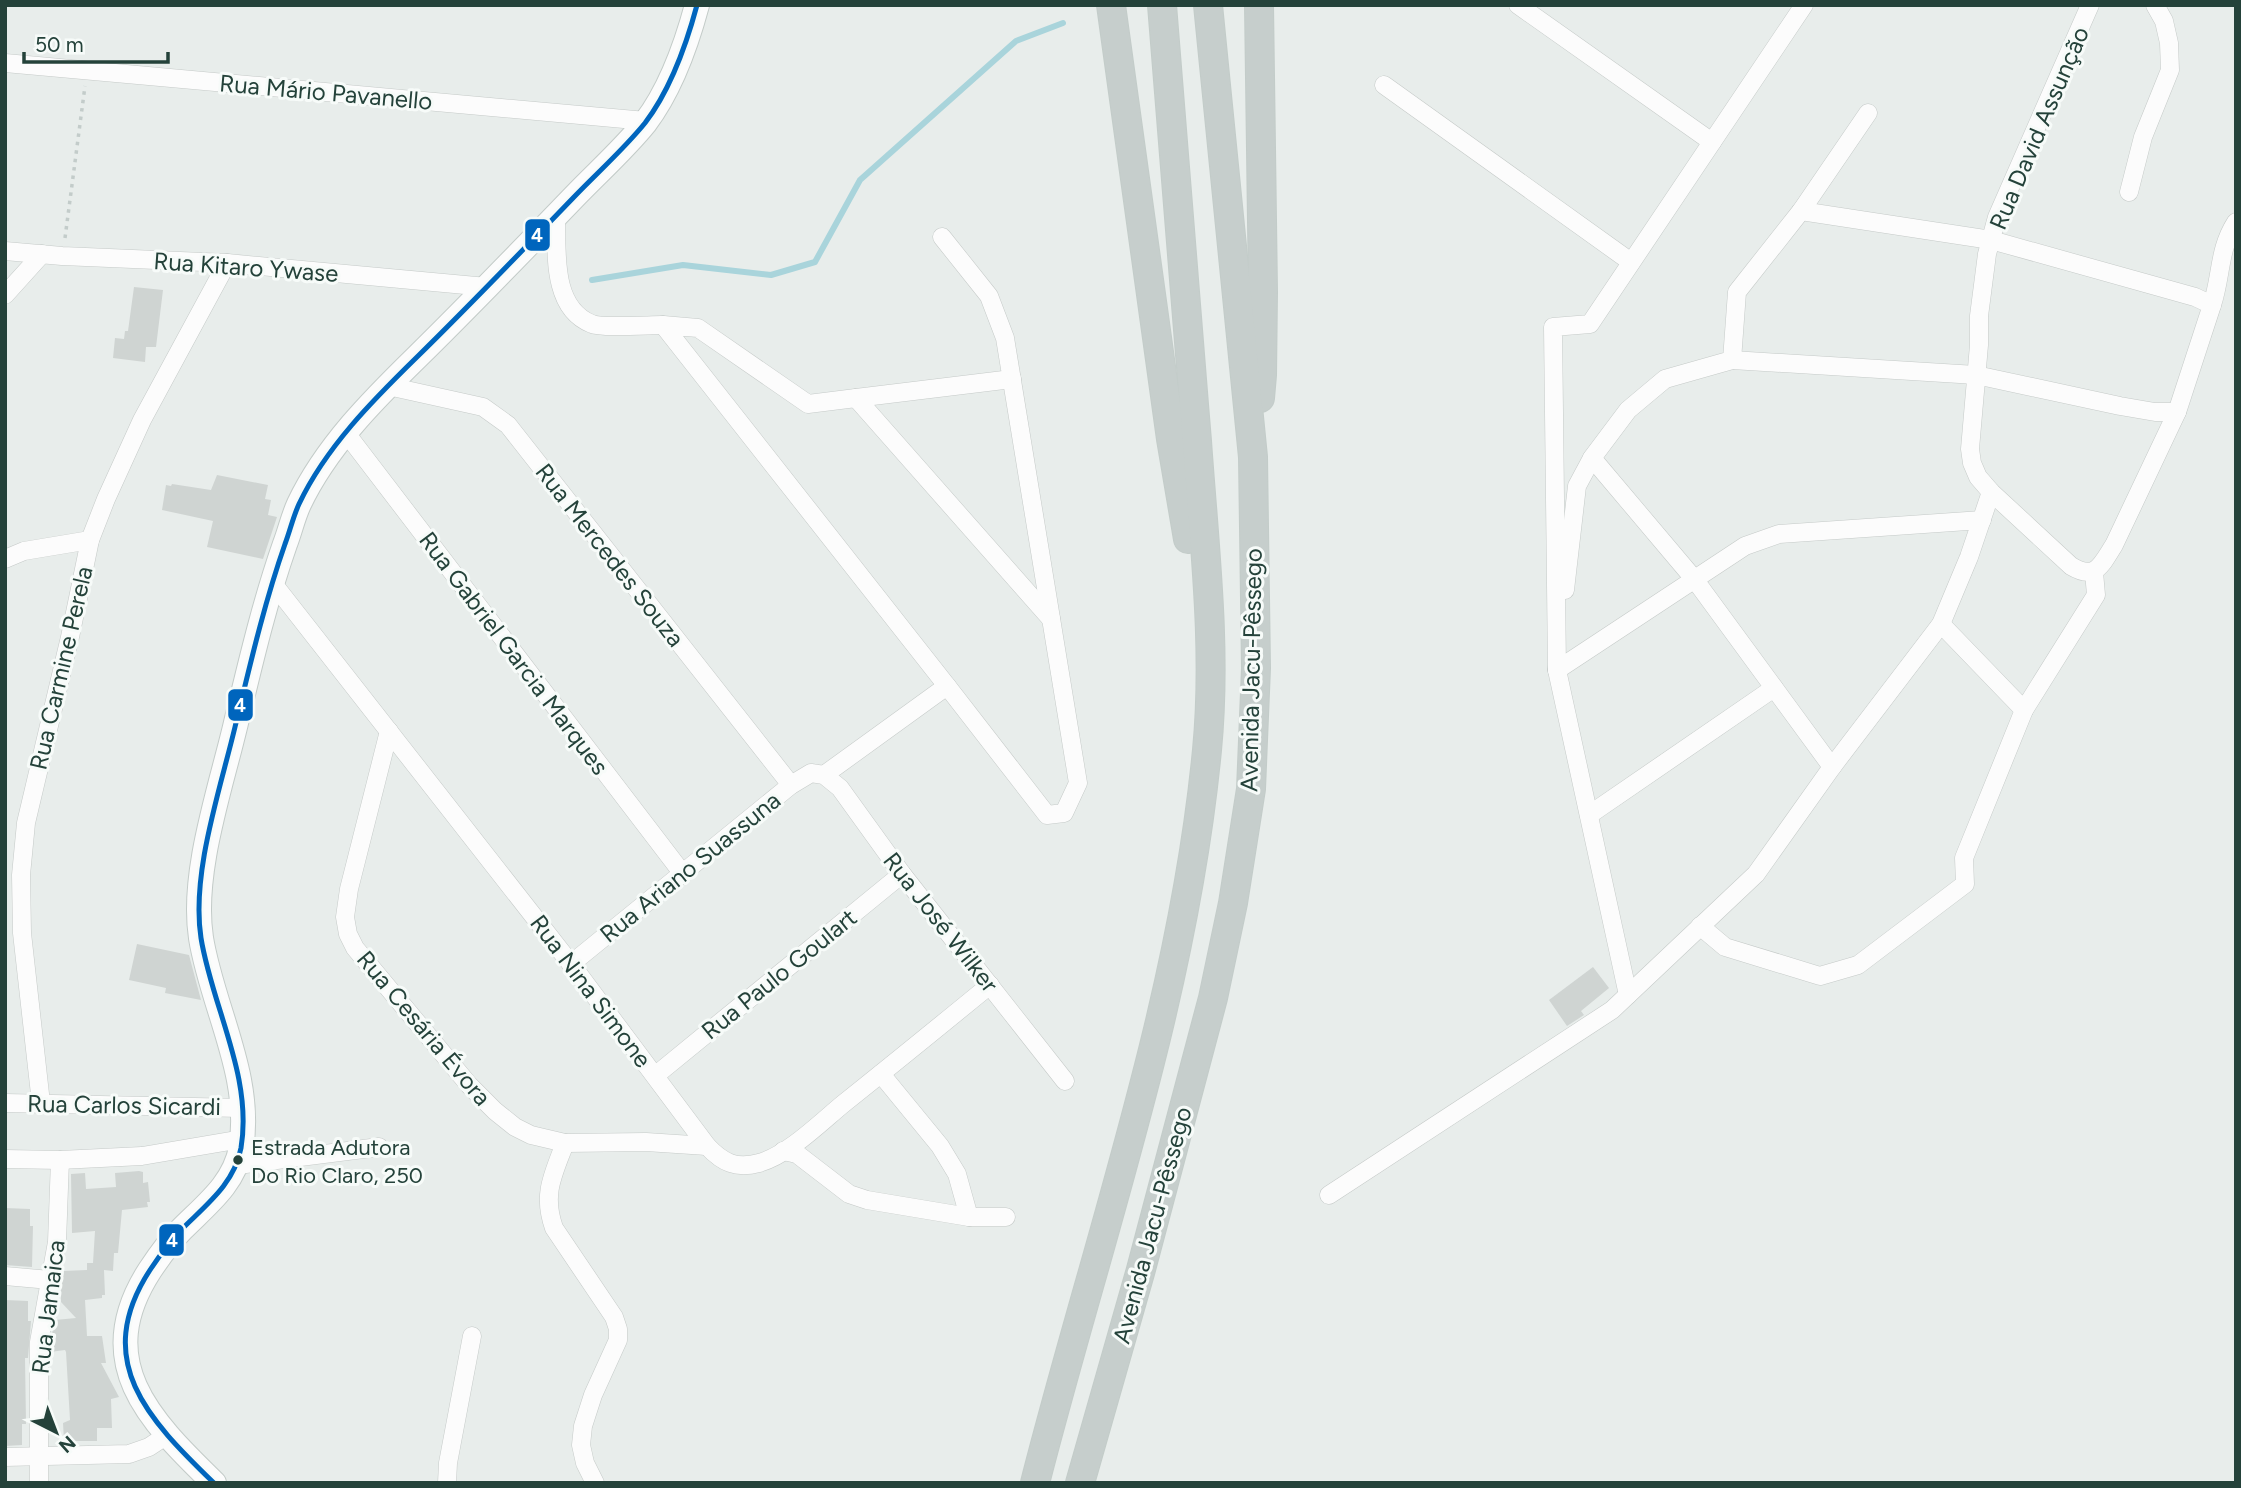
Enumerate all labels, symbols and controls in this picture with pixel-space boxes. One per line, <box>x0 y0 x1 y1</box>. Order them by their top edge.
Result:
scale bar <box>24 21 168 65</box>
street label: Rua David Assunção <box>1983 22 2095 234</box>
text: 50 m <box>35 32 84 57</box>
street label: Rua Mário Pavanello <box>218 68 434 116</box>
line badge: 4 <box>524 218 551 252</box>
text: 4 <box>531 224 543 247</box>
street label: Rua Kitaro Ywase <box>153 246 339 288</box>
street label: Rua Mercedes Souza <box>529 458 691 652</box>
street label: Rua Gabriel Garcia Marques <box>413 526 615 780</box>
street label: Avenida Jacu-Pêssego <box>1234 548 1268 792</box>
street label: Rua Carmine Perela <box>23 563 99 773</box>
line badge: 4 <box>227 688 254 722</box>
text: 4 <box>234 694 246 717</box>
street label: Rua Ariano Suassuna <box>594 785 786 949</box>
street label: Rua José Wilker <box>877 846 1005 998</box>
street label: Rua Paulo Goulart <box>696 903 862 1045</box>
street label: Rua Nina Simone <box>524 909 658 1073</box>
street label: Rua Cesária Évora <box>351 945 497 1111</box>
street label: Rua Carlos Sicardi <box>27 1089 221 1121</box>
street label: Avenida Jacu-Pêssego <box>1106 1104 1198 1346</box>
place label: Estrada Adutora Do Rio Claro, 250 <box>251 1134 423 1189</box>
marker: Estrada Adutora Do Rio Claro, 250 <box>231 1153 245 1167</box>
line badge: 4 <box>158 1223 185 1257</box>
text: 4 <box>166 1229 178 1252</box>
street label: Rua Jamaica <box>25 1238 71 1376</box>
north arrow <box>21 1397 91 1467</box>
text: N <box>54 1431 80 1458</box>

